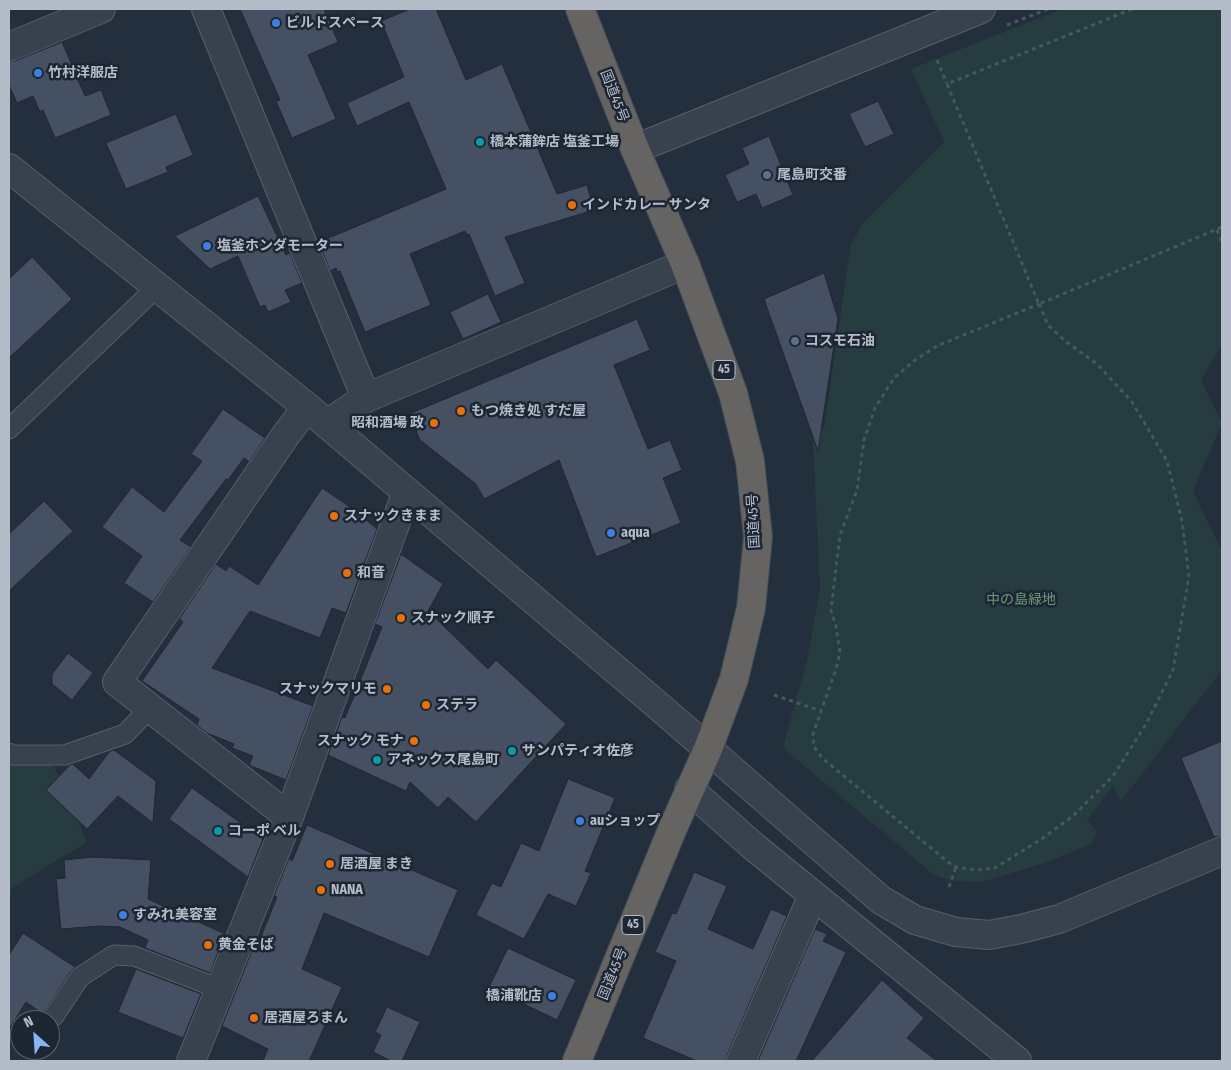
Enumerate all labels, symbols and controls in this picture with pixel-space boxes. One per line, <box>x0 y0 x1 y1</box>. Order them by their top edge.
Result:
place label: ビルドスペース <box>286 15 384 31</box>
marker: ビルドスペース <box>270 17 282 29</box>
place label: 竹村洋服店 <box>48 65 118 81</box>
marker: 竹村洋服店 <box>32 67 44 79</box>
street label: 国道45号 <box>596 67 632 125</box>
place label: 橋本蒲鉾店 塩釜工場 <box>490 134 619 150</box>
marker: 橋本蒲鉾店 塩釜工場 <box>474 136 486 148</box>
place label: 尾島町交番 <box>777 167 847 183</box>
marker: 尾島町交番 <box>761 169 773 181</box>
place label: インドカレー サンタ <box>582 197 711 213</box>
marker: インドカレー サンタ <box>566 199 578 211</box>
place label: 塩釜ホンダモーター <box>217 238 343 254</box>
marker: 塩釜ホンダモーター <box>201 240 213 252</box>
place label: コスモ石油 <box>805 333 875 349</box>
marker: コスモ石油 <box>789 335 801 347</box>
road number: 45 <box>713 360 735 380</box>
place label: もつ焼き処 すだ屋 <box>471 403 586 419</box>
marker: もつ焼き処 すだ屋 <box>455 405 467 417</box>
place label: 昭和酒場 政 <box>351 415 424 431</box>
marker: 昭和酒場 政 <box>428 417 440 429</box>
street label: 国道45号 <box>744 493 764 549</box>
place label: スナックきまま <box>344 508 442 524</box>
marker: スナックきまま <box>328 510 340 522</box>
place label: aqua <box>621 525 650 541</box>
marker: aqua <box>605 527 617 539</box>
place label: 和音 <box>357 565 385 581</box>
marker: 和音 <box>341 567 353 579</box>
park label: 中の島緑地 <box>986 592 1056 608</box>
place label: スナック順子 <box>411 610 495 626</box>
marker: スナック順子 <box>395 612 407 624</box>
place label: スナックマリモ <box>279 681 377 697</box>
marker: スナックマリモ <box>381 683 393 695</box>
place label: ステラ <box>436 697 478 713</box>
marker: ステラ <box>420 699 432 711</box>
place label: スナック モナ <box>317 733 404 749</box>
marker: スナック モナ <box>408 735 420 747</box>
place label: サンパティオ佐彦 <box>522 743 634 759</box>
marker: サンパティオ佐彦 <box>506 745 518 757</box>
place label: アネックス尾島町 <box>387 752 499 768</box>
marker: アネックス尾島町 <box>371 754 383 766</box>
place label: auショップ <box>590 813 660 829</box>
marker: auショップ <box>574 815 586 827</box>
place label: コーポ ベル <box>228 823 301 839</box>
marker: コーポ ベル <box>212 825 224 837</box>
place label: 居酒屋 まき <box>340 856 413 872</box>
marker: 居酒屋 まき <box>324 858 336 870</box>
place label: NANA <box>331 882 363 898</box>
marker: NANA <box>315 884 327 896</box>
place label: すみれ美容室 <box>133 907 217 923</box>
marker: すみれ美容室 <box>117 909 129 921</box>
road number: 45 <box>622 916 644 934</box>
place label: 黄金そば <box>218 937 274 953</box>
marker: 黄金そば <box>202 939 214 951</box>
street label: 国道45号 <box>595 945 631 1003</box>
place label: 橋浦靴店 <box>486 988 542 1004</box>
marker: 橋浦靴店 <box>546 990 558 1002</box>
north arrow <box>10 1010 60 1060</box>
place label: 居酒屋ろまん <box>264 1010 348 1026</box>
text: N <box>21 1012 36 1031</box>
marker: 居酒屋ろまん <box>248 1012 260 1024</box>

